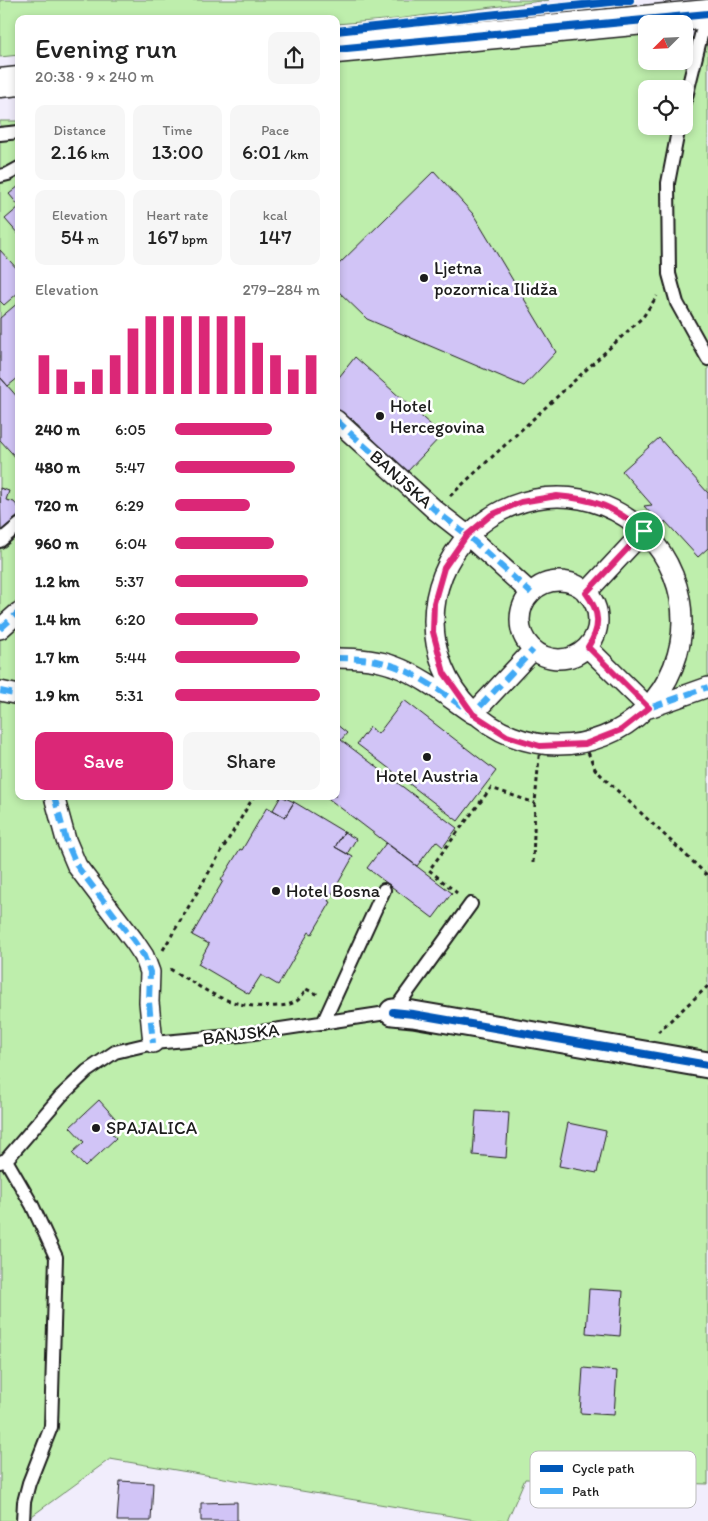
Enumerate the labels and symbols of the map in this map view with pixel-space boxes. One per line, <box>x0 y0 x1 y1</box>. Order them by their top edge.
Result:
north arrow <box>638 15 692 70</box>
place label: Ljetna pozornica Ilidža <box>434 257 558 300</box>
marker: Ljetna pozornica Ilidža <box>418 272 430 284</box>
place label: Hotel Hercegovina <box>390 395 485 438</box>
marker: Hotel Hercegovina <box>374 410 386 422</box>
street label: BANJSKA <box>365 445 437 513</box>
pin <box>623 510 665 552</box>
marker: Hotel Austria <box>421 751 433 763</box>
place label: Hotel Austria <box>376 765 478 787</box>
place label: Hotel Bosna <box>286 880 381 902</box>
marker: Hotel Bosna <box>270 885 282 897</box>
street label: BANJSKA <box>201 1018 281 1050</box>
place label: SPAJALICA <box>106 1117 198 1139</box>
marker: SPAJALICA <box>90 1122 102 1134</box>
legend <box>530 1451 696 1508</box>
text: Cycle path <box>572 1460 635 1477</box>
text: Path <box>572 1483 599 1500</box>

